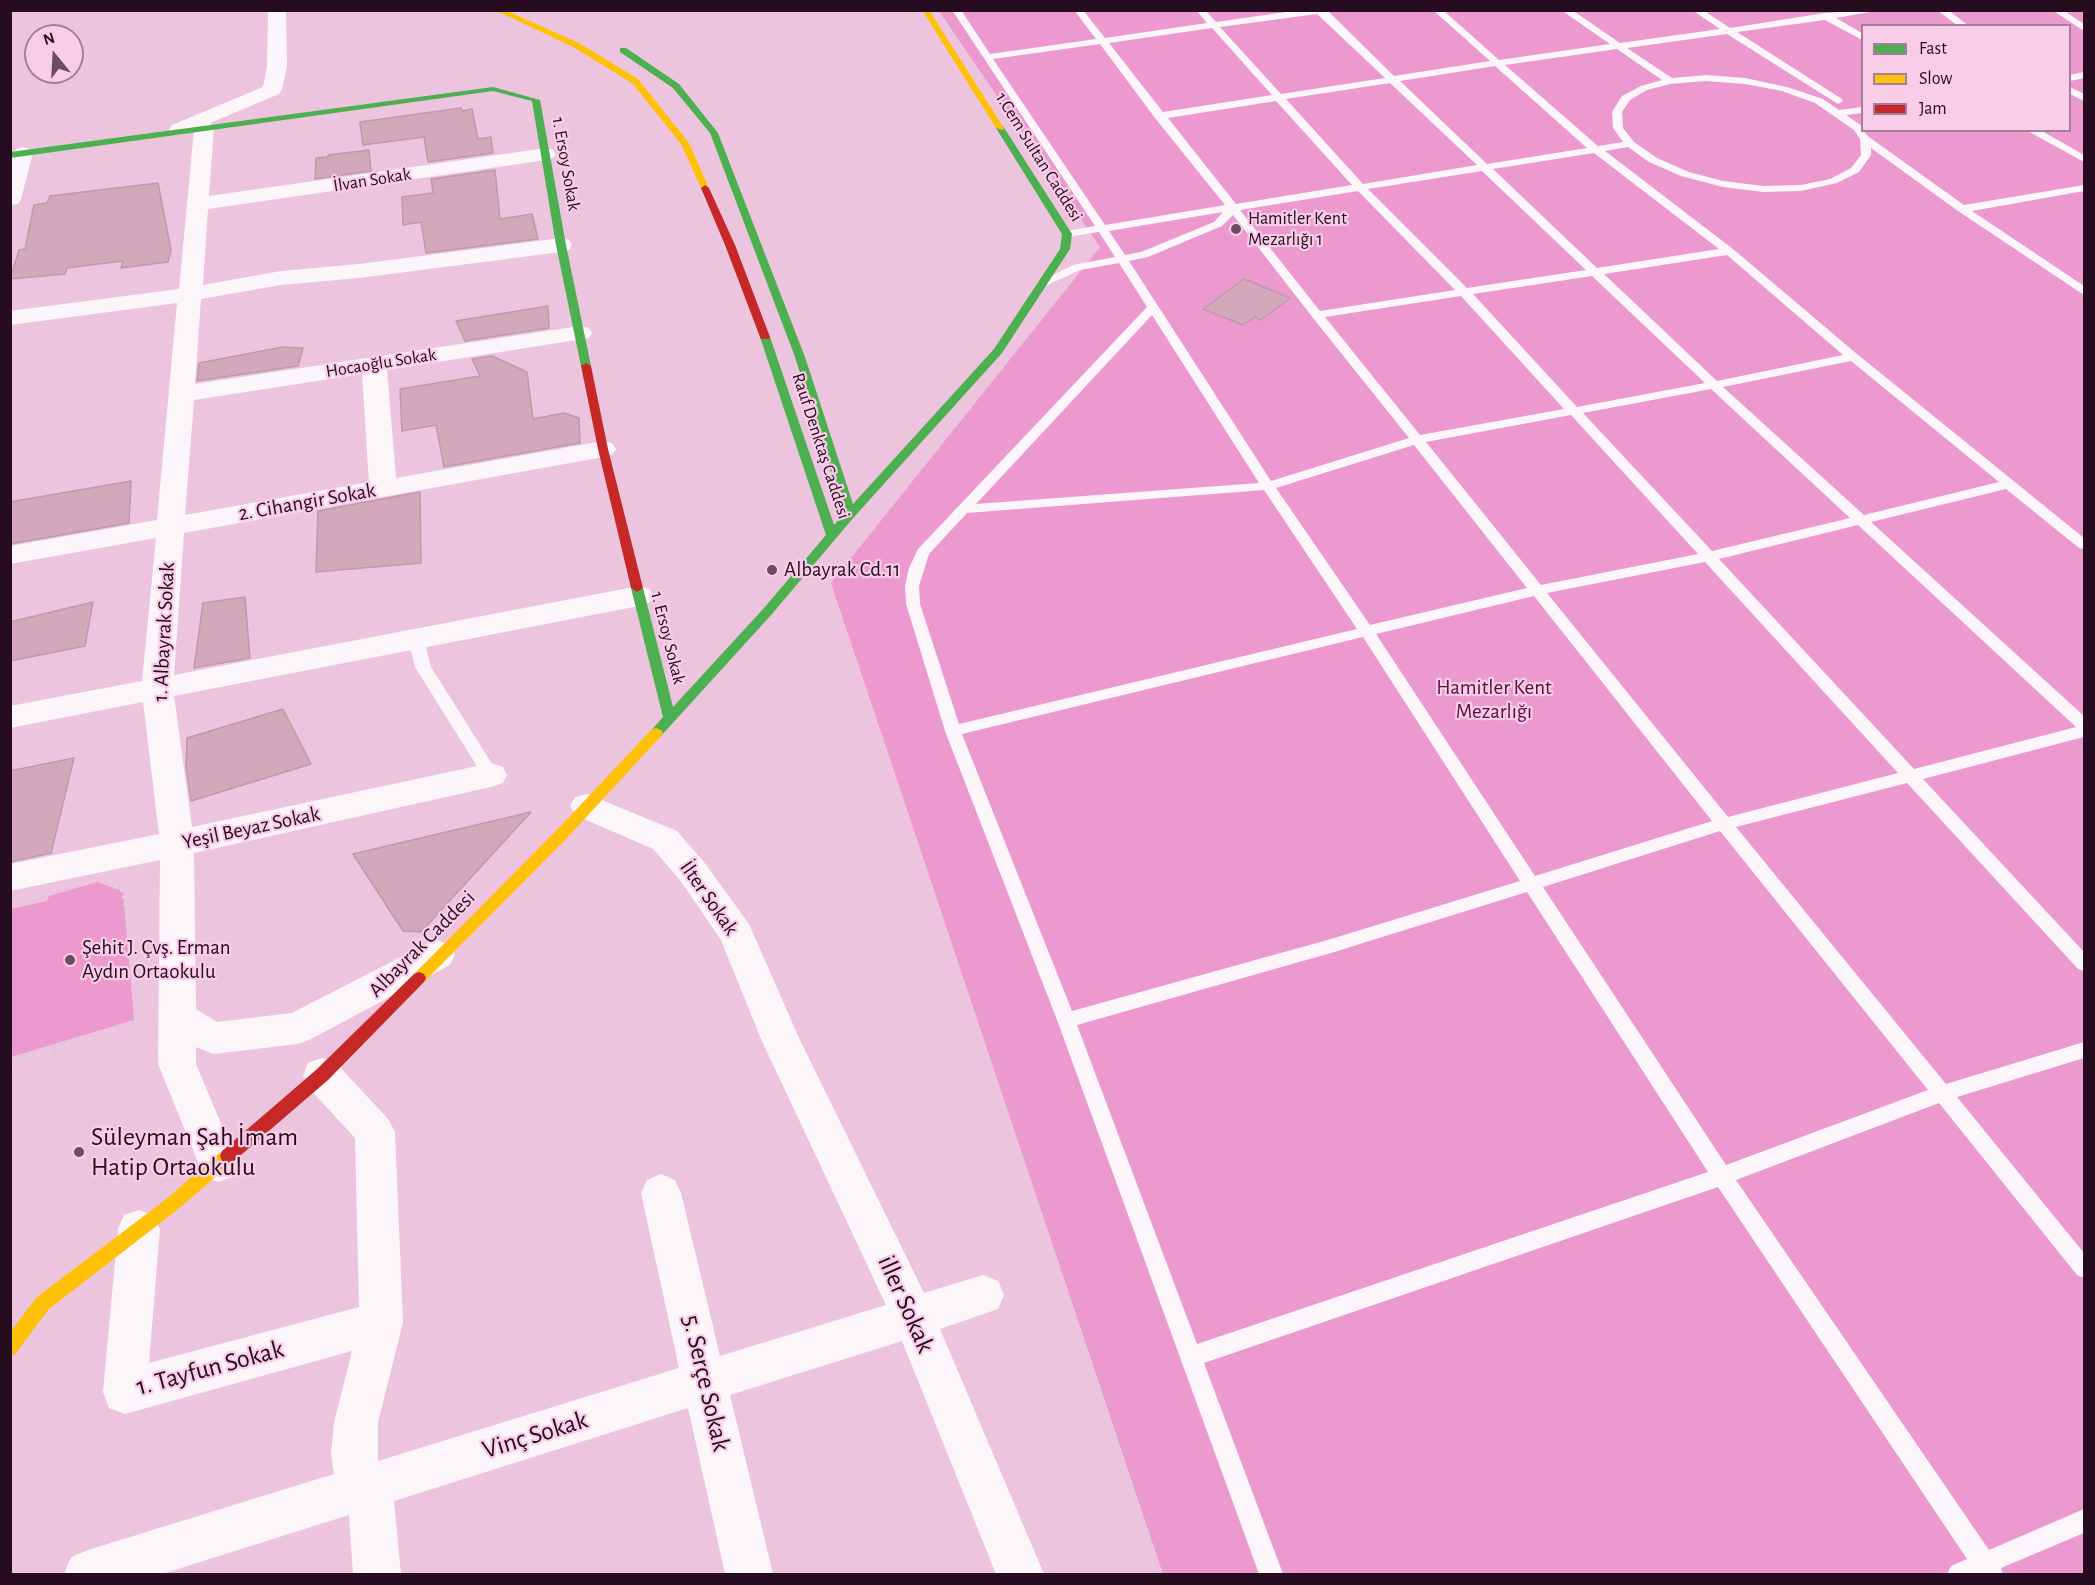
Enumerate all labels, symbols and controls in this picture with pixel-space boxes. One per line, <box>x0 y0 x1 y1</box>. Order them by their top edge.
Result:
north arrow <box>24 24 84 84</box>
legend <box>1861 24 2071 132</box>
text: N <box>41 29 57 48</box>
text: Fast <box>1919 40 1947 58</box>
text: Slow <box>1919 70 1952 88</box>
street label: 1.Cem Sultan Caddesi <box>991 88 1087 226</box>
text: Jam <box>1919 100 1947 118</box>
street label: 1. Ersoy Sokak <box>547 115 585 213</box>
street label: İlvan Sokak <box>332 163 412 197</box>
place label: Hamitler Kent Mezarlığı 1 <box>1248 208 1347 250</box>
marker: Hamitler Kent Mezarlığı 1 <box>1229 222 1243 236</box>
street label: Hocaoğlu Sokak <box>324 344 438 382</box>
street label: Rauf Denktaş Caddesi <box>787 370 855 522</box>
street label: 2. Cihangir Sokak <box>236 478 378 526</box>
place label: Albayrak Cd.11 <box>784 557 900 583</box>
street label: 1. Albayrak Sokak <box>148 562 180 702</box>
marker: Albayrak Cd.11 <box>765 563 779 577</box>
street label: 1. Ersoy Sokak <box>646 589 690 687</box>
park label: Hamitler Kent Mezarlığı <box>1436 675 1552 725</box>
street label: Yeşil Beyaz Sokak <box>180 801 322 855</box>
street label: İlter Sokak <box>674 856 744 940</box>
street label: Albayrak Caddesi <box>363 885 481 1003</box>
place label: Şehit J. Çvş. Erman Aydın Ortaokulu <box>82 935 231 985</box>
marker: Şehit J. Çvş. Erman Aydın Ortaokulu <box>63 953 77 967</box>
place label: Süleyman Şah İmam Hatip Ortaokulu <box>91 1121 298 1182</box>
marker: Süleyman Şah İmam Hatip Ortaokulu <box>72 1145 86 1159</box>
street label: iller Sokak <box>871 1250 941 1358</box>
street label: 5. Serçe Sokak <box>675 1312 737 1454</box>
street label: 1. Tayfun Sokak <box>133 1333 287 1403</box>
street label: Vinç Sokak <box>479 1404 591 1466</box>

